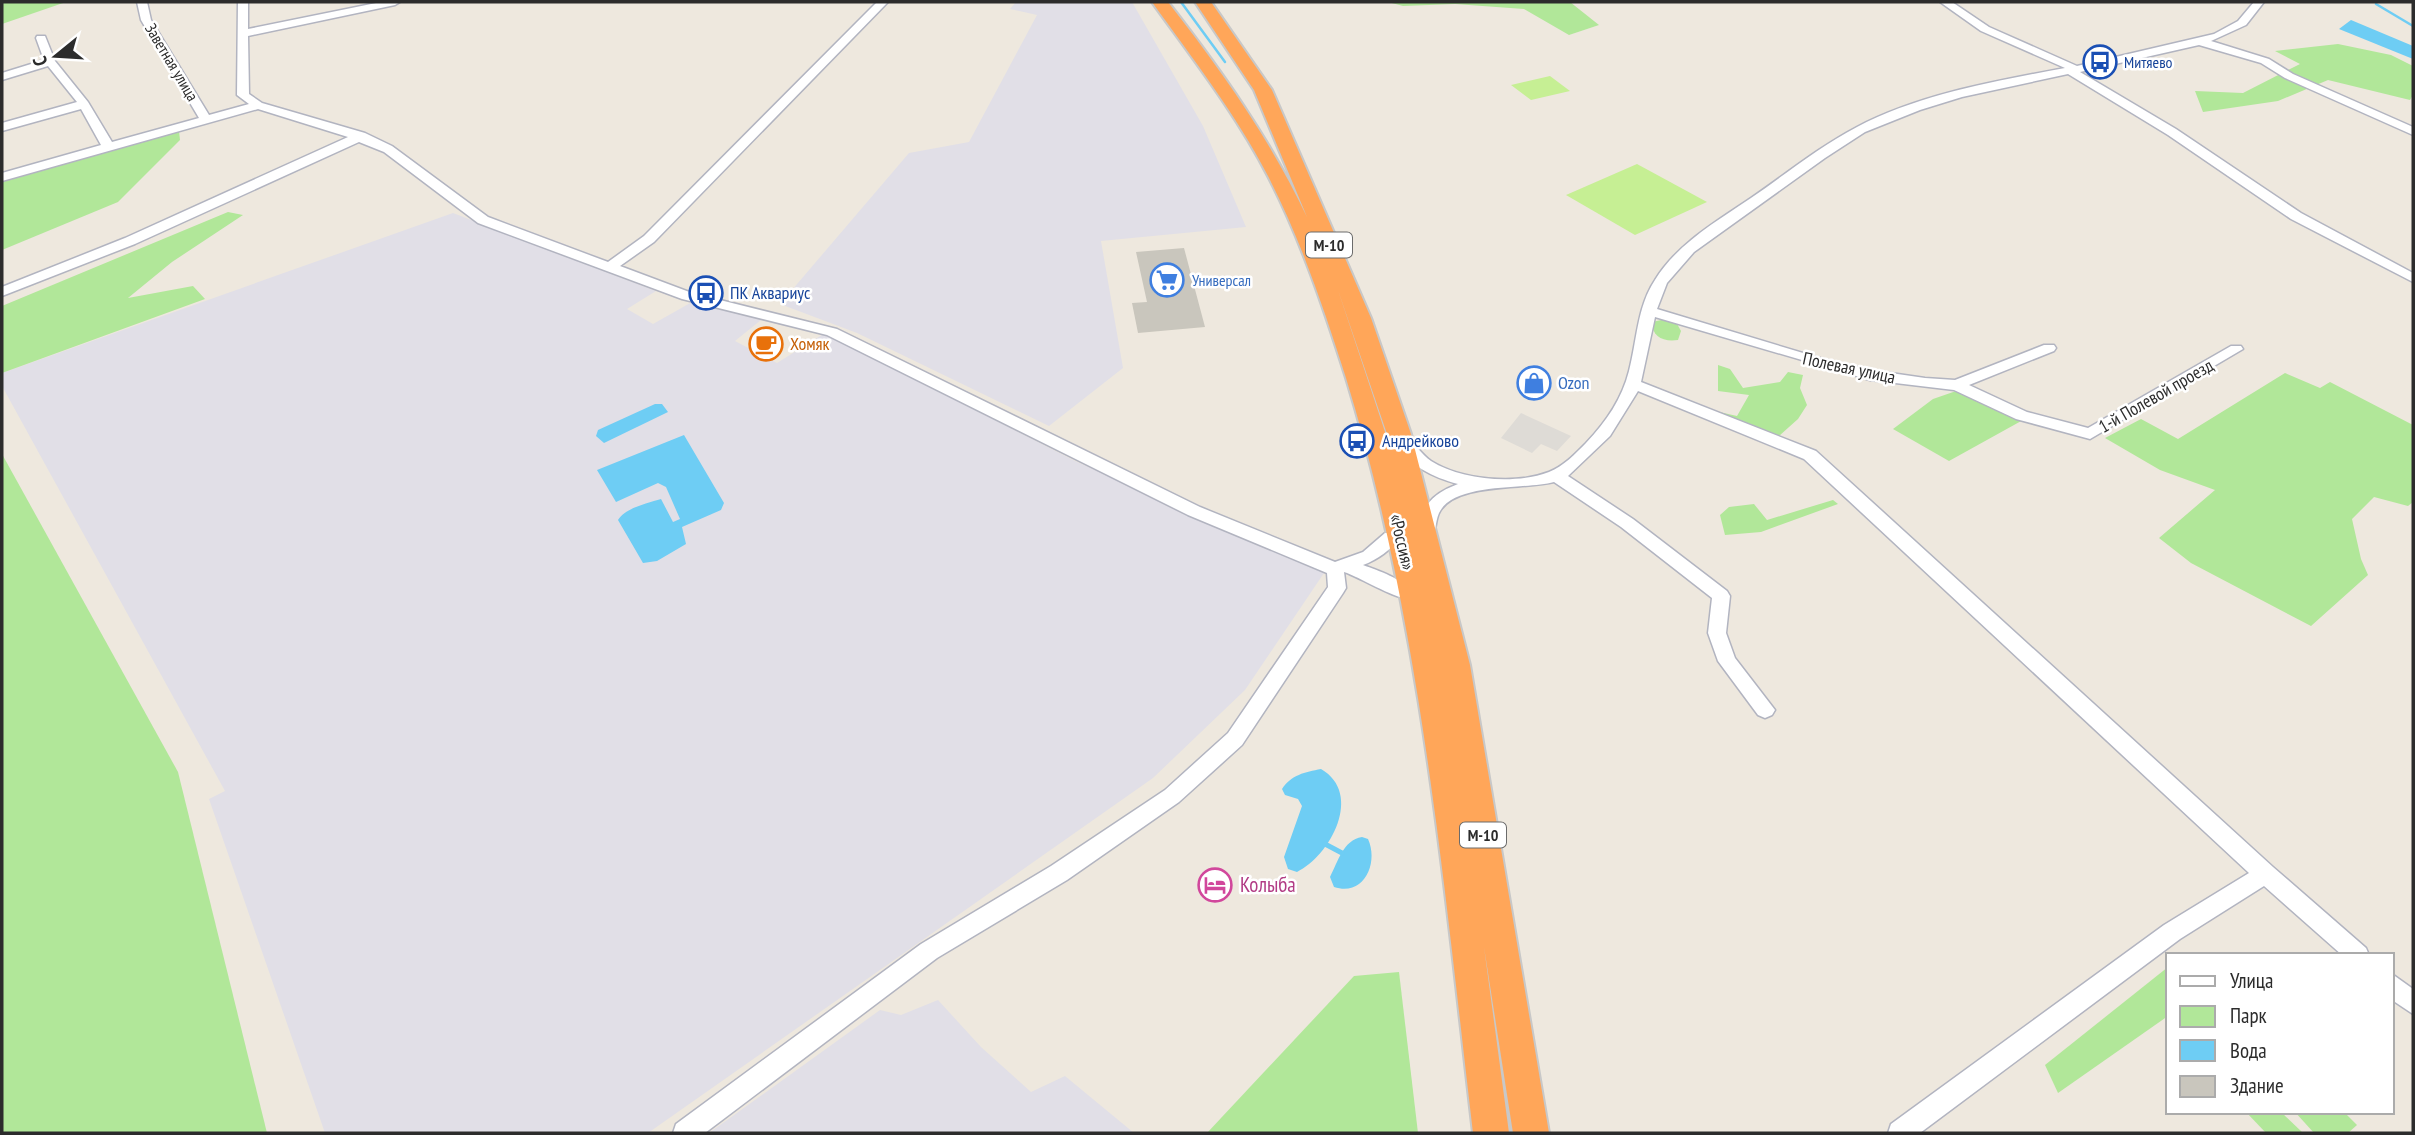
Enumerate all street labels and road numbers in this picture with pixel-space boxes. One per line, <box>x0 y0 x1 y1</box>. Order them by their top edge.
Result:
street label: Заветная улица <box>141 19 203 105</box>
road number: М-10 <box>1306 232 1352 258</box>
street label: Полевая улица <box>1801 346 1898 389</box>
street label: 1-й Полевой проезд <box>2094 353 2217 438</box>
street label: «Россия» <box>1385 512 1420 572</box>
road number: М-10 <box>1460 822 1506 848</box>

